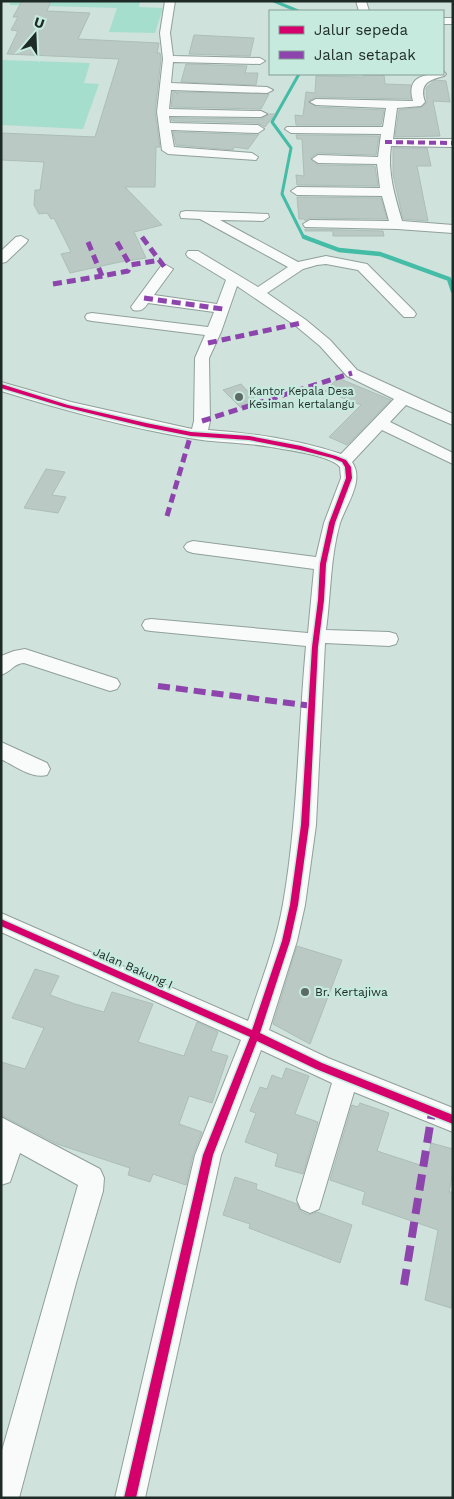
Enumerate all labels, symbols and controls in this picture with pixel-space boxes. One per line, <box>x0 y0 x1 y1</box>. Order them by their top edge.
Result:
north arrow <box>10 10 60 60</box>
legend <box>269 10 444 75</box>
text: U <box>32 14 47 32</box>
text: Jalur sepeda <box>314 21 408 39</box>
text: Jalan setapak <box>314 46 416 64</box>
place label: Kantor Kepala Desa Kesiman kertalangu <box>249 385 355 411</box>
marker: Kantor Kepala Desa Kesiman kertalangu <box>233 391 245 403</box>
street label: Jalan Bakung I <box>91 944 175 992</box>
place label: Br. Kertajiwa <box>315 985 388 999</box>
marker: Br. Kertajiwa <box>299 986 311 998</box>

